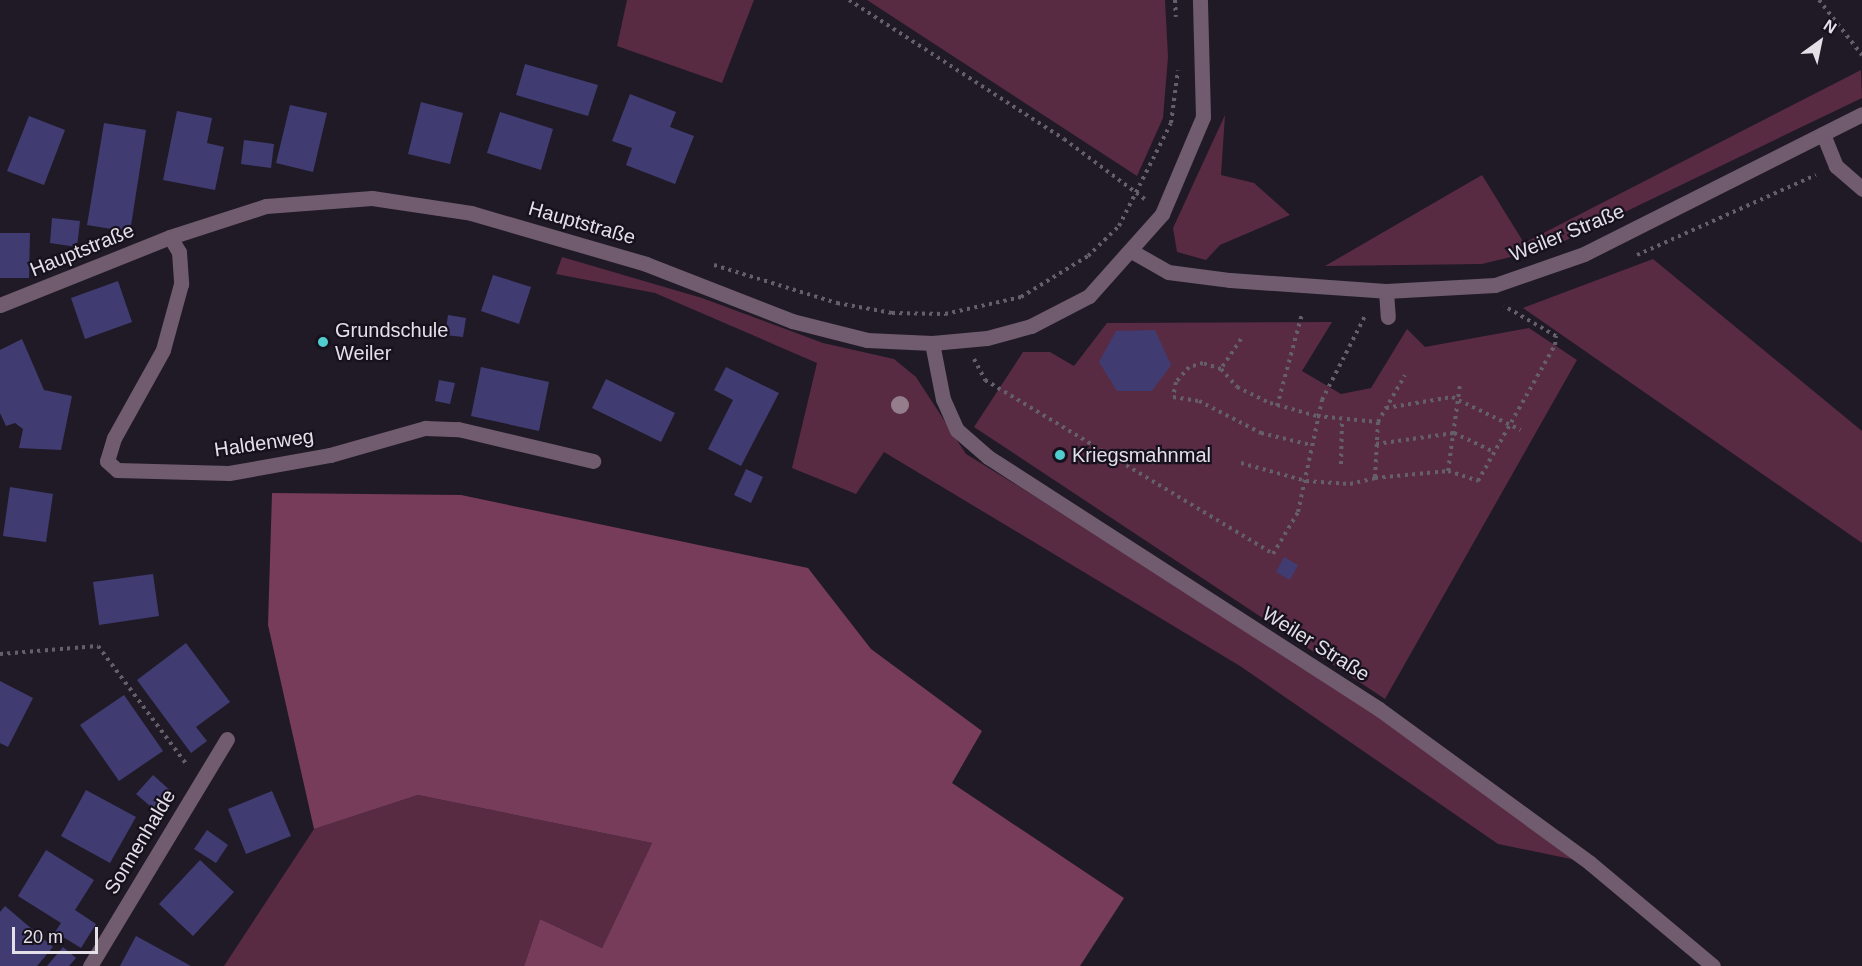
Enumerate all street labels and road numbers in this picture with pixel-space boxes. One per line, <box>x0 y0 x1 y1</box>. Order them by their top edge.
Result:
street label: Hauptstraße <box>526 196 638 250</box>
street label: Weiler Straße <box>1506 199 1628 267</box>
street label: Hauptstraße <box>26 218 138 282</box>
street label: Haldenweg <box>213 424 315 462</box>
street label: Weiler Straße <box>1258 602 1374 686</box>
street label: Sonnenhalde <box>99 785 181 899</box>

